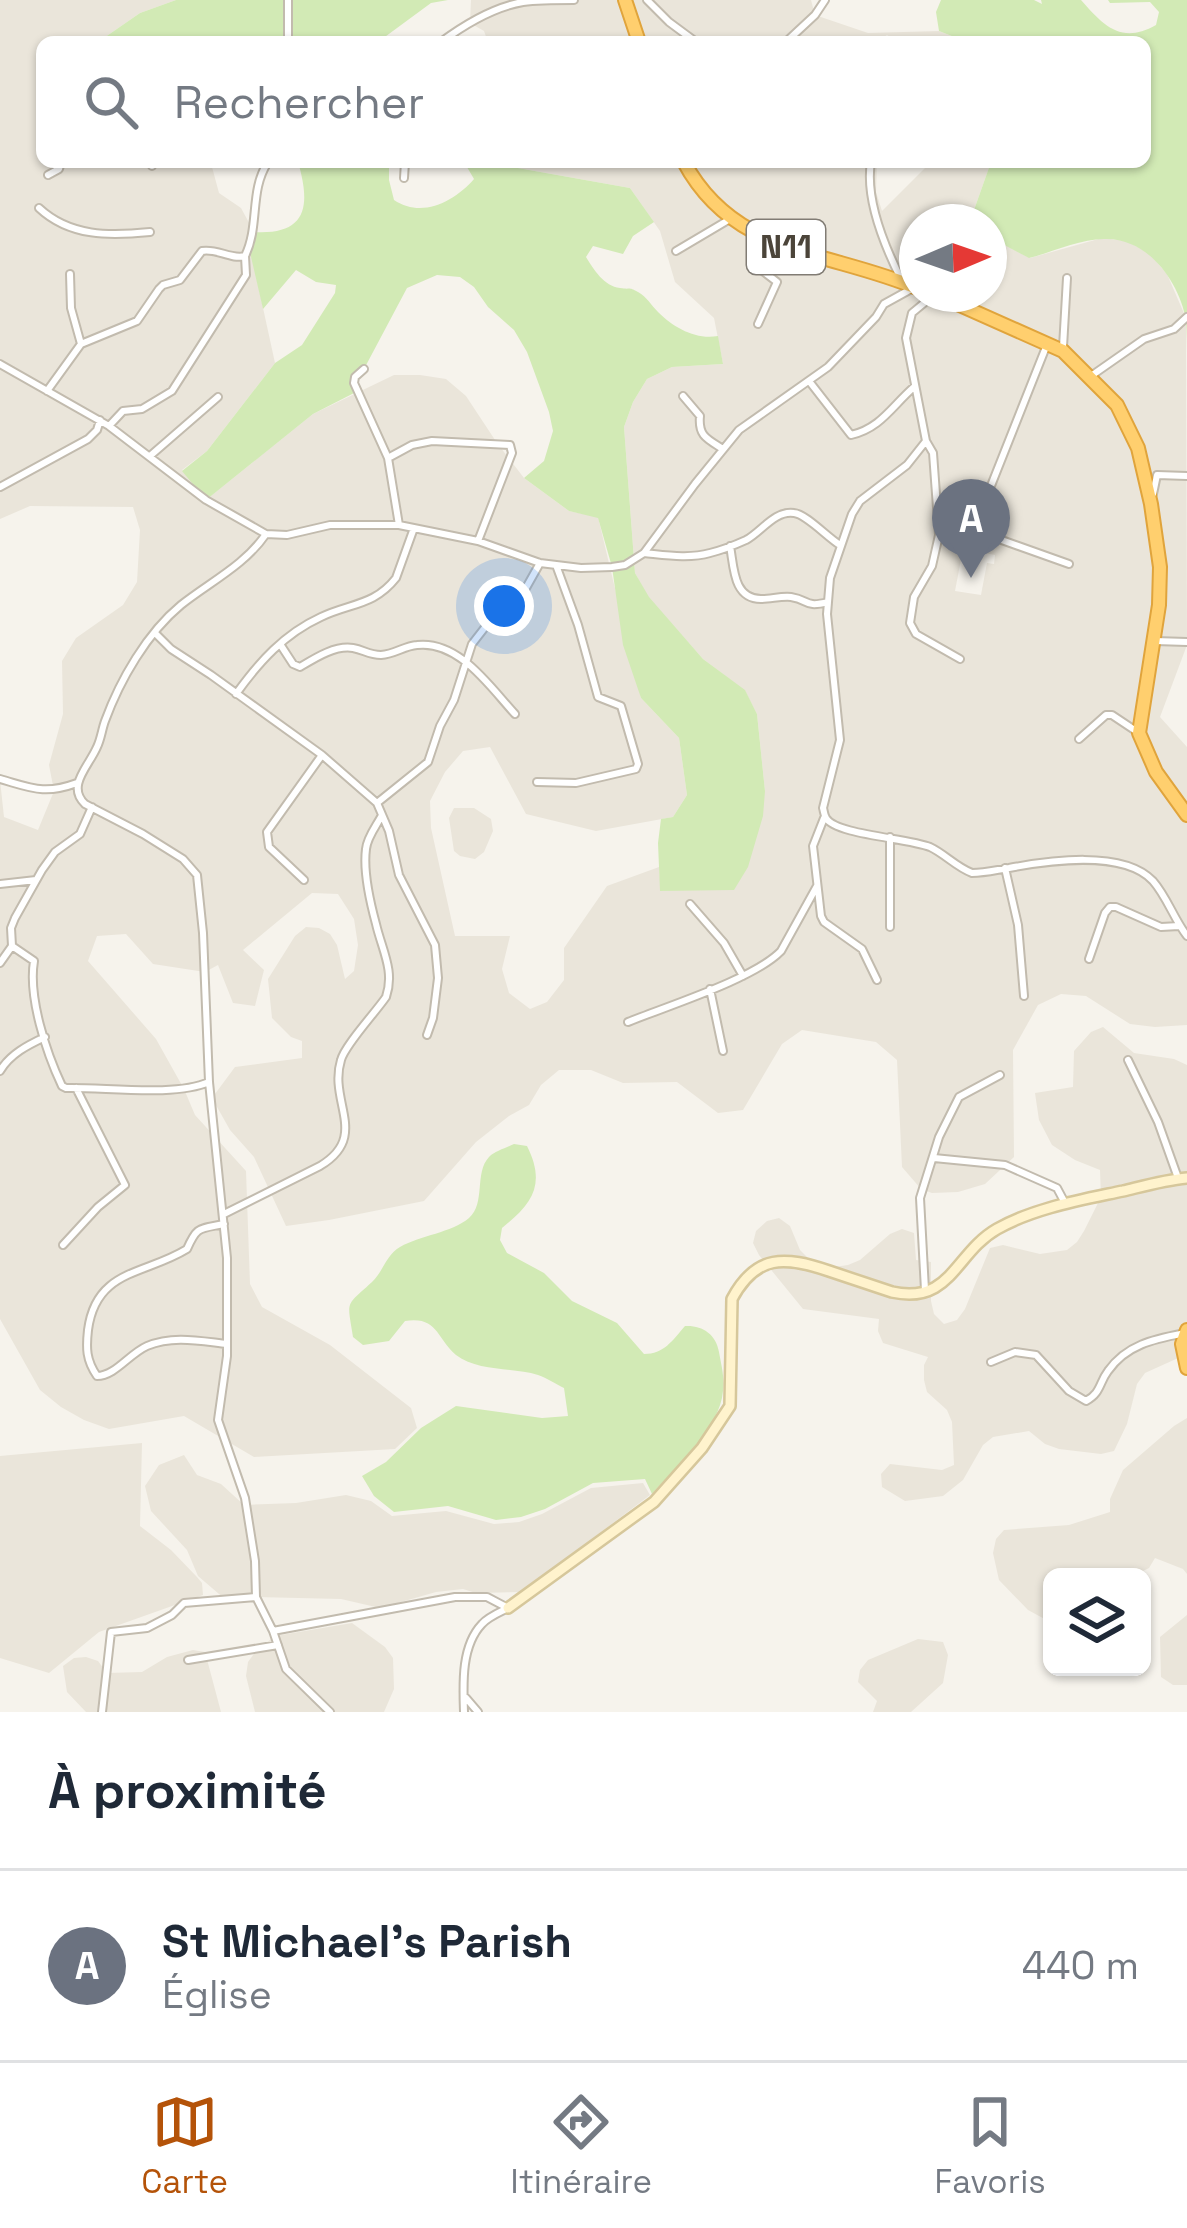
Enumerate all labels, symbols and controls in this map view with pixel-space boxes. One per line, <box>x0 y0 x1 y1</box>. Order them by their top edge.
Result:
search box <box>36 36 1151 168</box>
icon: search <box>78 69 144 135</box>
text: Rechercher <box>174 74 424 131</box>
north arrow <box>899 204 1007 312</box>
road number: N11 <box>747 220 825 274</box>
pin: A <box>932 479 1010 578</box>
your location <box>474 576 534 636</box>
map controls <box>1043 1568 1151 1676</box>
button: layers <box>1043 1568 1151 1676</box>
text: À proximité <box>48 1758 327 1823</box>
text: St Michael's Parish <box>162 1913 572 1970</box>
text: A <box>75 1941 99 1990</box>
text: 440 m <box>1022 1941 1139 1990</box>
text: Église <box>162 1970 272 2019</box>
tab: Carte <box>141 2089 228 2203</box>
tab: Itinéraire <box>511 2089 652 2203</box>
tab: Favoris <box>935 2089 1046 2203</box>

